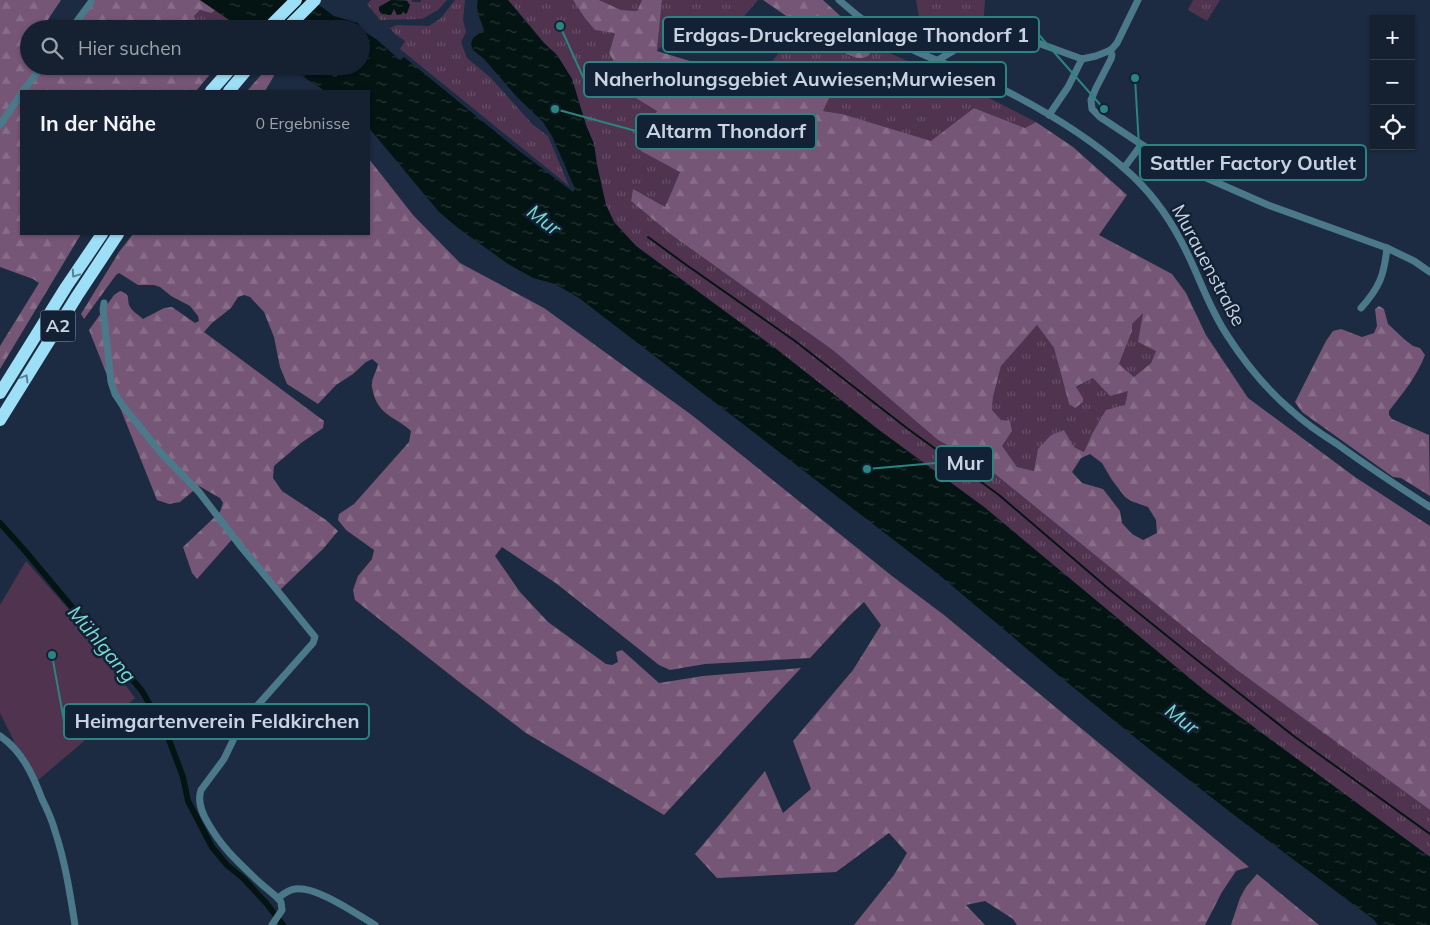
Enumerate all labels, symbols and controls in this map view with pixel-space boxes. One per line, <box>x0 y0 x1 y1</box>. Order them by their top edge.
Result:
map controls <box>1370 15 1415 150</box>
button: + <box>1370 15 1415 60</box>
callout: Erdgas-Druckregelanlage Thondorf 1 <box>663 17 1039 52</box>
search box <box>20 20 370 75</box>
text: Erdgas-Druckregelanlage Thondorf 1 <box>673 22 1029 47</box>
icon: search <box>38 34 66 62</box>
text: Hier suchen <box>78 36 182 60</box>
button: − <box>1370 60 1415 105</box>
callout: Naherholungsgebiet Auwiesen;Murwiesen <box>584 62 1006 97</box>
text: Naherholungsgebiet Auwiesen;Murwiesen <box>594 66 996 91</box>
button: locate <box>1370 105 1415 150</box>
text: In der Nähe <box>40 110 156 136</box>
text: 0 Ergebnisse <box>255 113 350 133</box>
callout: Altarm Thondorf <box>636 114 816 149</box>
text: Altarm Thondorf <box>646 118 807 143</box>
callout: Sattler Factory Outlet <box>1140 145 1366 180</box>
text: Sattler Factory Outlet <box>1150 150 1356 175</box>
water label: Mur <box>522 199 567 241</box>
street label: Murauenstraße <box>1167 200 1251 330</box>
one-way arrow <box>71 269 81 278</box>
road number: A2 <box>40 310 76 342</box>
one-way arrow <box>19 374 28 384</box>
callout: Mur <box>936 446 993 481</box>
text: Mur <box>946 450 984 475</box>
water label: Mühlgang <box>63 600 142 687</box>
water label: Mur <box>1160 698 1205 740</box>
callout: Heimgartenverein Feldkirchen <box>64 704 369 739</box>
text: Heimgartenverein Feldkirchen <box>74 708 360 733</box>

